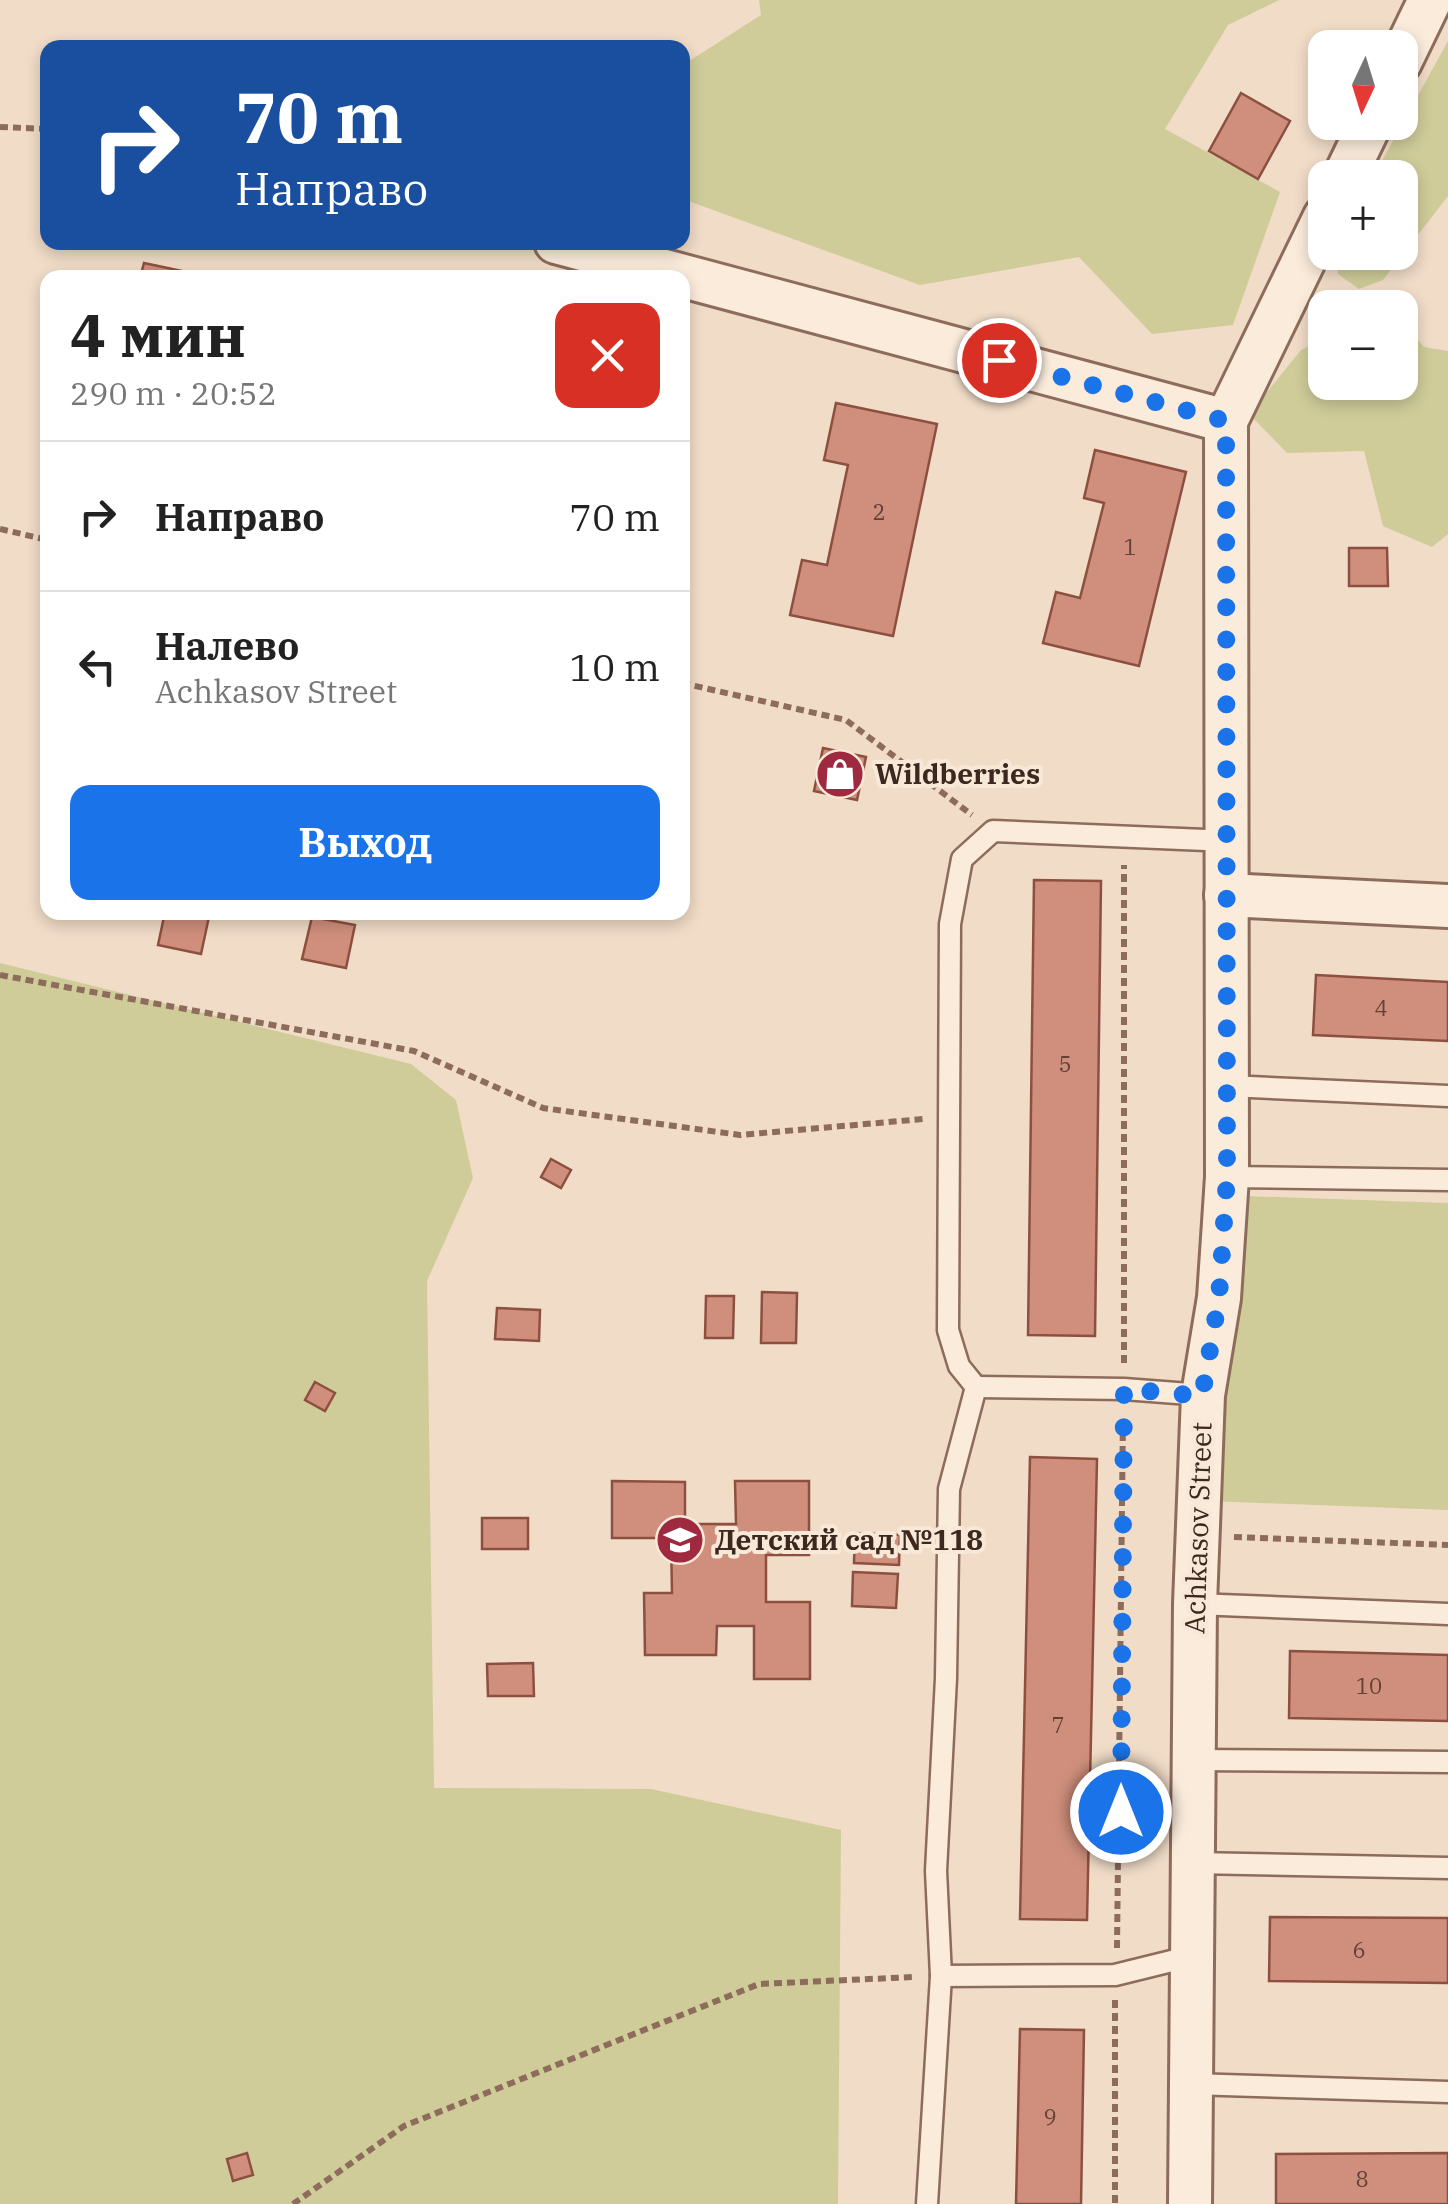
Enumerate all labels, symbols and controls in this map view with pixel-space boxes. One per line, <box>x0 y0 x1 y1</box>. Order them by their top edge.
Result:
north arrow <box>1308 30 1418 140</box>
map controls <box>1308 30 1418 400</box>
text: 70 m <box>235 71 403 162</box>
icon: right <box>70 80 200 210</box>
text: Направо <box>235 159 428 217</box>
button: + <box>1308 160 1418 270</box>
button: − <box>1308 290 1418 400</box>
text: 4 мин <box>70 295 246 374</box>
button: close <box>555 303 660 408</box>
pin <box>957 318 1042 403</box>
icon: arrive <box>972 333 1027 388</box>
text: 290 m · 20:52 <box>70 372 277 414</box>
icon: right <box>70 489 125 544</box>
text: Направо <box>155 492 324 541</box>
text: 70 m <box>569 492 660 541</box>
house number: 2 <box>872 497 886 526</box>
house number: 1 <box>1123 532 1137 561</box>
text: Налево <box>155 621 299 670</box>
icon: left <box>70 639 125 694</box>
text: 10 m <box>569 642 660 691</box>
text: Achkasov Street <box>155 670 397 712</box>
shop icon: Wildberries <box>814 748 866 800</box>
place label: Wildberries <box>875 755 1040 792</box>
button: Выход <box>70 785 660 900</box>
house number: 4 <box>1374 993 1388 1022</box>
house number: 5 <box>1058 1049 1072 1078</box>
street label: Achkasov Street <box>1175 1421 1220 1635</box>
school or university icon: Детский сад №118 <box>654 1514 706 1566</box>
place label: Детский сад №118 <box>715 1521 983 1558</box>
house number: 10 <box>1356 1671 1382 1700</box>
house number: 7 <box>1051 1710 1065 1739</box>
position arrow <box>1069 1760 1173 1864</box>
house number: 6 <box>1352 1935 1366 1964</box>
house number: 9 <box>1043 2102 1057 2131</box>
house number: 8 <box>1355 2164 1369 2193</box>

